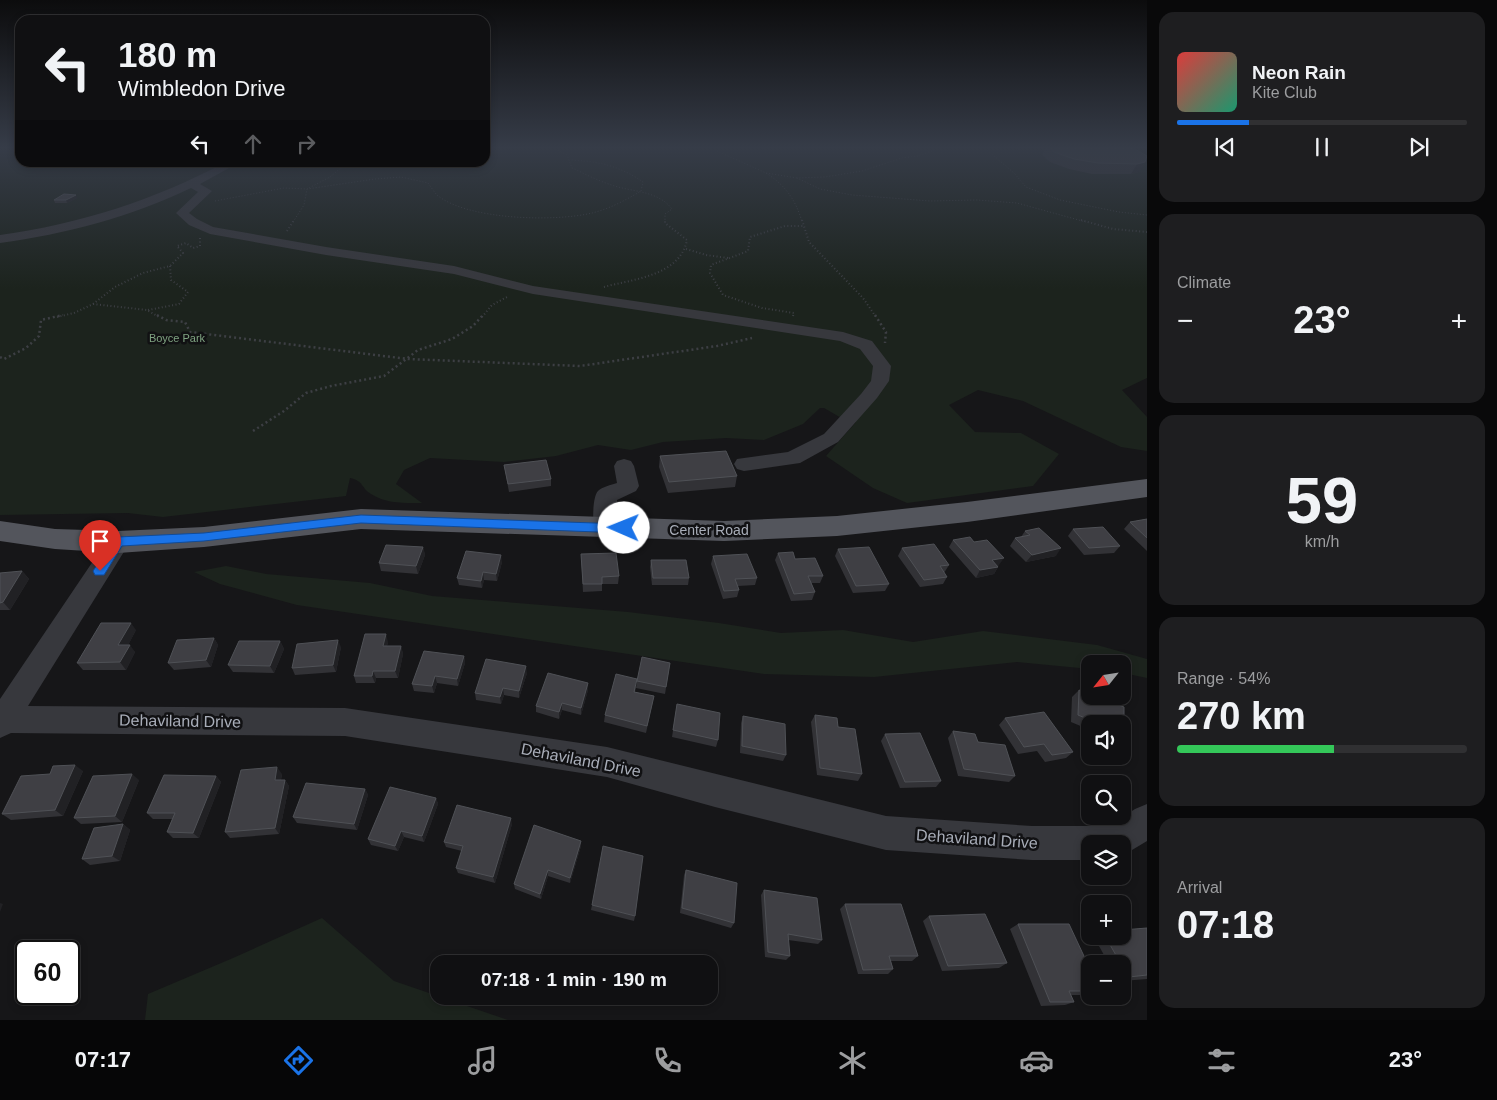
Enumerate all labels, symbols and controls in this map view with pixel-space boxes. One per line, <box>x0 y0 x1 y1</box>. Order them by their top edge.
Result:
icon: left <box>35 35 100 100</box>
text: 180 m <box>118 35 217 74</box>
text: Neon Rain <box>1252 62 1346 83</box>
text: Wimbledon Drive <box>118 76 286 101</box>
text: Kite Club <box>1252 84 1317 101</box>
icon: left <box>186 130 214 158</box>
icon: ahead <box>239 130 267 158</box>
icon: right <box>292 130 320 158</box>
icon: previous <box>1211 133 1239 161</box>
icon: pause <box>1308 133 1336 161</box>
icon: next <box>1405 133 1433 161</box>
text: Climate <box>1177 274 1231 291</box>
text: 23° <box>1293 299 1351 341</box>
text: − <box>1177 305 1193 336</box>
text: + <box>1451 305 1467 336</box>
park label: Boyce Park <box>149 332 206 344</box>
text: 59 <box>1286 464 1358 537</box>
position arrow <box>597 501 649 553</box>
pin <box>79 520 121 571</box>
street label: Center Road <box>669 522 749 538</box>
icon: arrive <box>86 527 114 555</box>
text: km/h <box>1305 533 1339 550</box>
north arrow <box>1081 655 1131 705</box>
map controls <box>1081 655 1131 1005</box>
text: Range · 54% <box>1177 670 1270 687</box>
text: 270 km <box>1177 695 1306 737</box>
street label: Dehaviland Drive <box>119 711 241 731</box>
button: sound <box>1081 715 1131 765</box>
street label: Dehaviland Drive <box>520 740 643 780</box>
button: search <box>1081 775 1131 825</box>
street label: Dehaviland Drive <box>916 826 1038 852</box>
button: layers <box>1081 835 1131 885</box>
text: Arrival <box>1177 879 1222 896</box>
button: + <box>1081 895 1131 945</box>
text: 07:18 <box>1177 904 1274 946</box>
speed limit sign: 60 <box>15 940 80 1005</box>
button: − <box>1081 955 1131 1005</box>
text: 07:18 · 1 min · 190 m <box>481 969 667 990</box>
icon: directions <box>281 1043 316 1078</box>
icon: music <box>465 1043 500 1078</box>
icon: phone <box>650 1043 685 1078</box>
icon: climate <box>835 1043 870 1078</box>
icon: car <box>1019 1043 1054 1078</box>
icon: filters <box>1204 1043 1239 1078</box>
text: 07:17 <box>75 1047 131 1072</box>
text: 23° <box>1389 1047 1422 1072</box>

